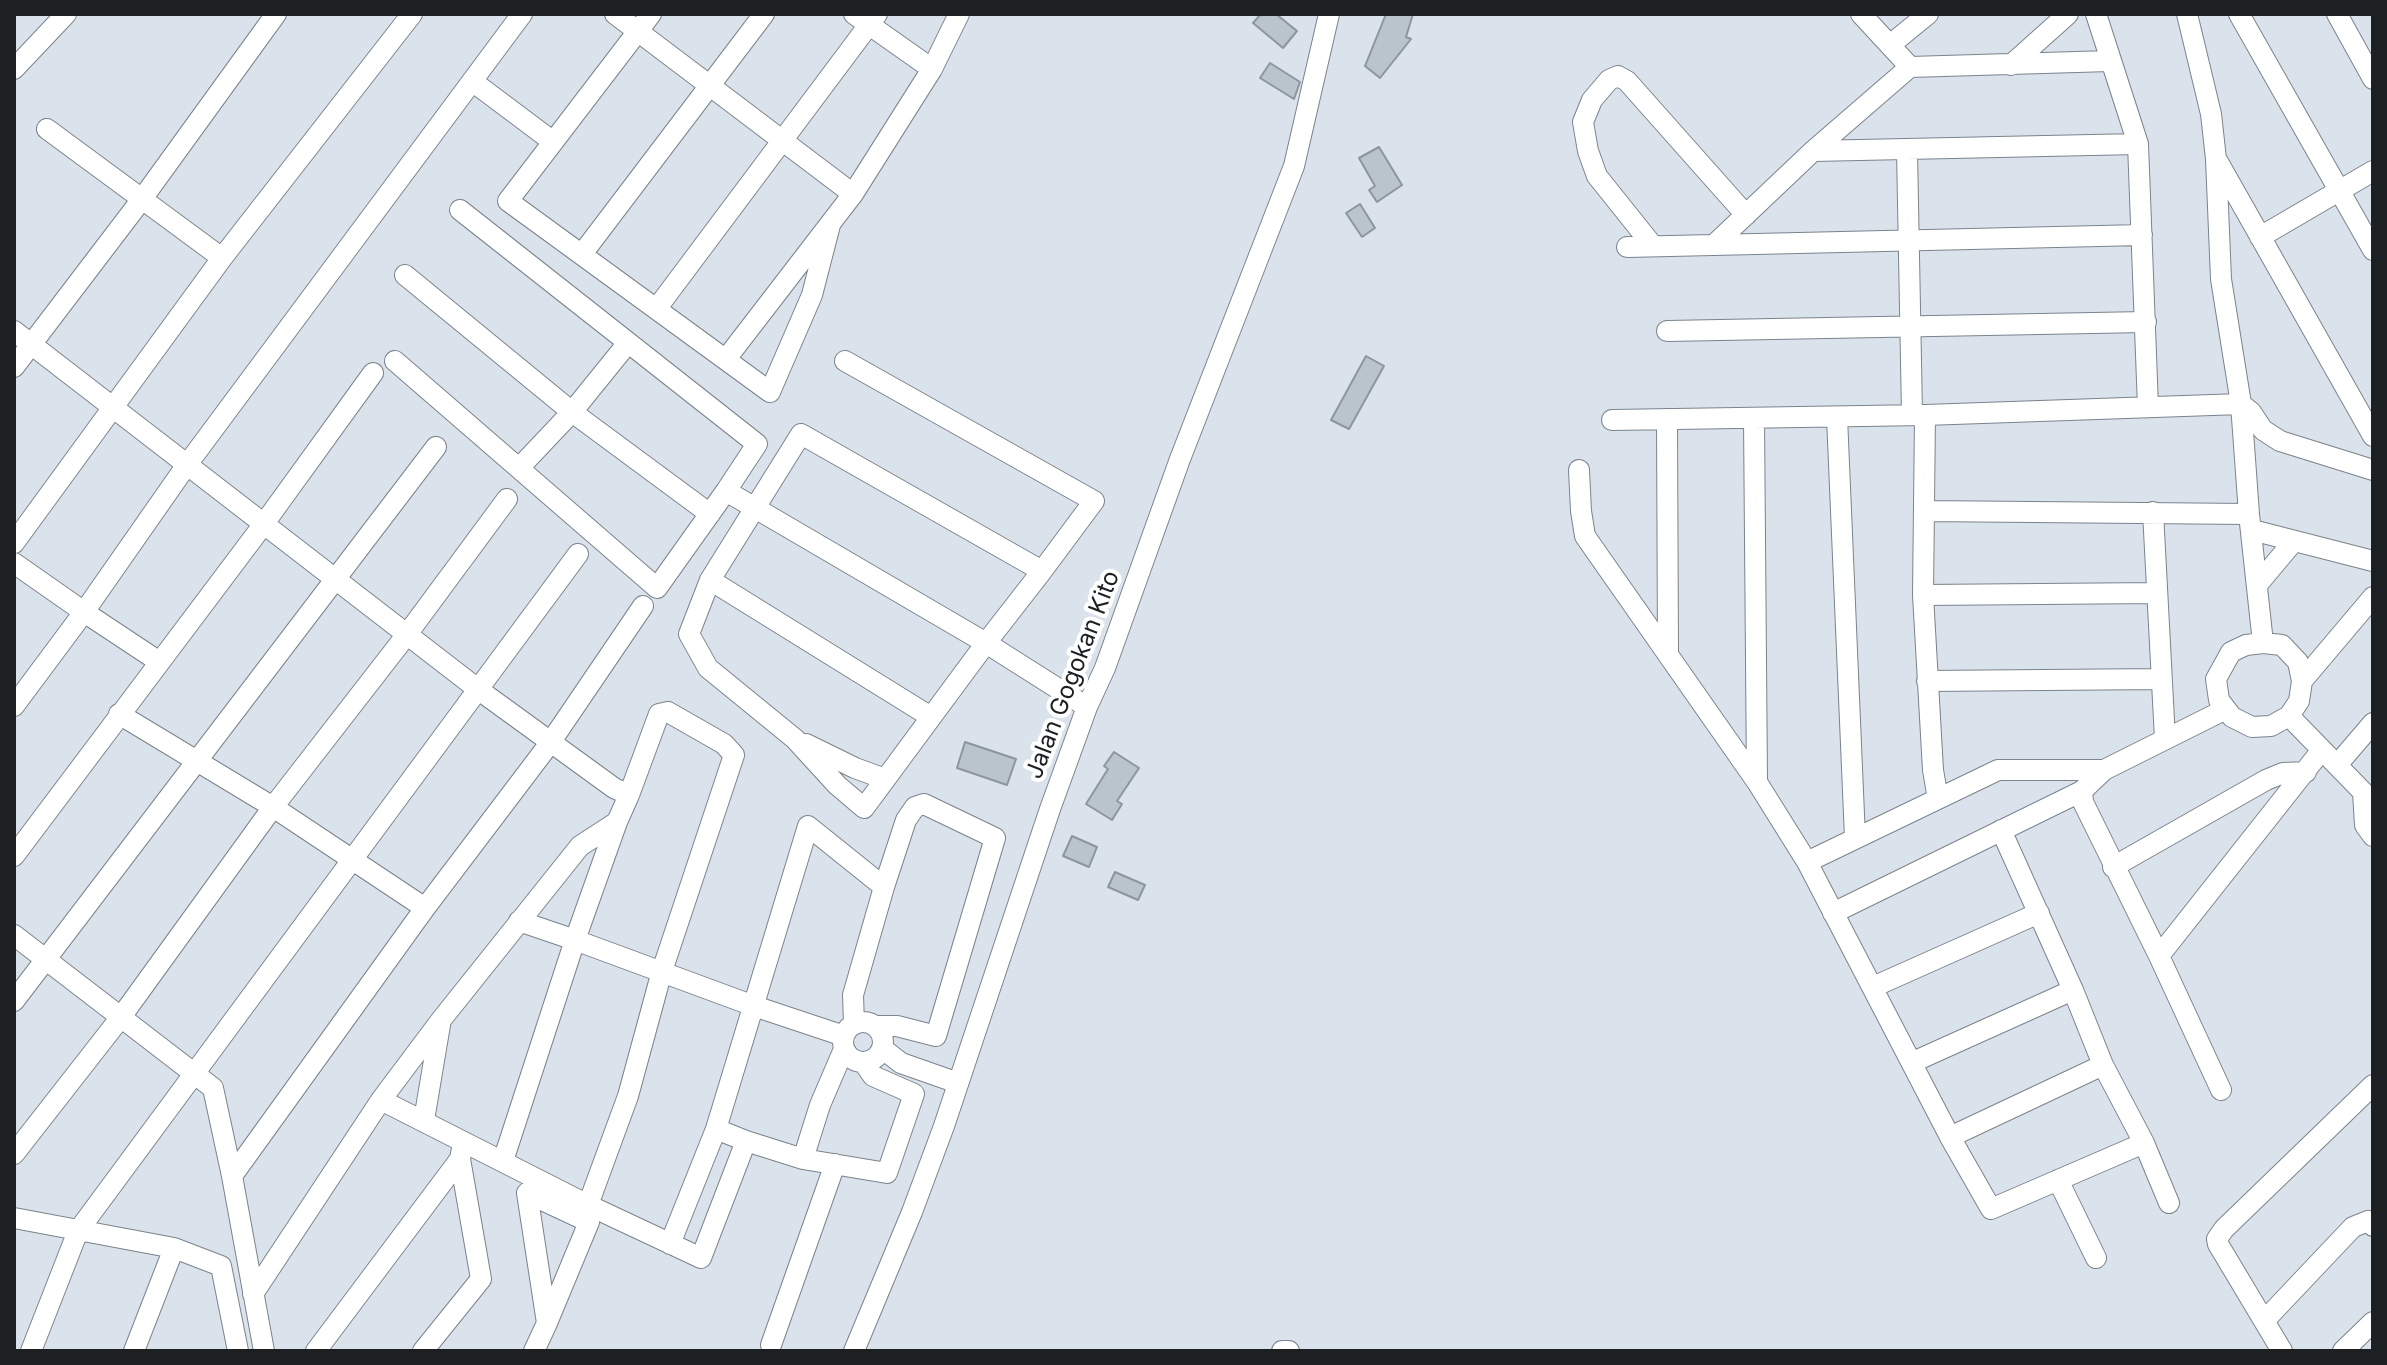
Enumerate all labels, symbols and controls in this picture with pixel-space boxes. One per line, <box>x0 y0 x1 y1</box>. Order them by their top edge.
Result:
street label: Jalan Gogokan Kito <box>1020 567 1126 783</box>

